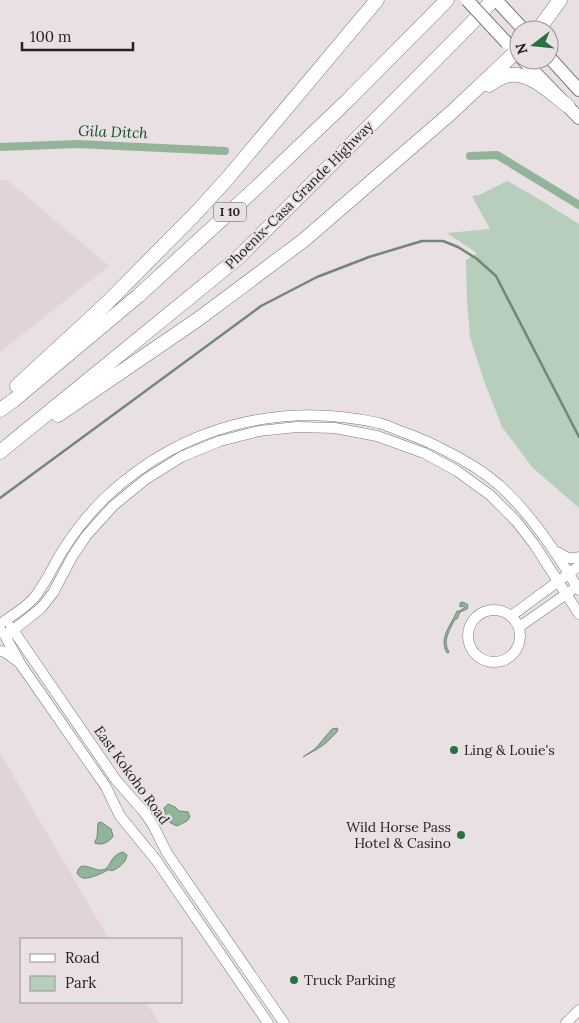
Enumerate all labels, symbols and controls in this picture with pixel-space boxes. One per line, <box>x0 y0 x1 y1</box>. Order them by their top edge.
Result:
scale bar <box>22 20 134 52</box>
north arrow <box>509 20 559 70</box>
text: 100 m <box>30 27 71 46</box>
text: N <box>511 41 532 56</box>
street label: Phoenix-Casa Grande Highway <box>221 117 377 273</box>
water label: Gila Ditch <box>78 121 149 142</box>
road number: I 10 <box>214 202 246 222</box>
street label: East Kokoho Road <box>90 722 174 828</box>
place label: Ling & Louie's <box>464 741 555 759</box>
marker: Ling & Louie's <box>448 744 460 756</box>
place label: Wild Horse Pass Hotel & Casino <box>346 818 451 852</box>
marker: Wild Horse Pass Hotel & Casino <box>455 829 467 841</box>
legend <box>20 938 182 1003</box>
text: Road <box>65 948 100 967</box>
place label: Truck Parking <box>304 971 395 989</box>
text: Park <box>65 973 96 992</box>
marker: Truck Parking <box>288 974 300 986</box>

